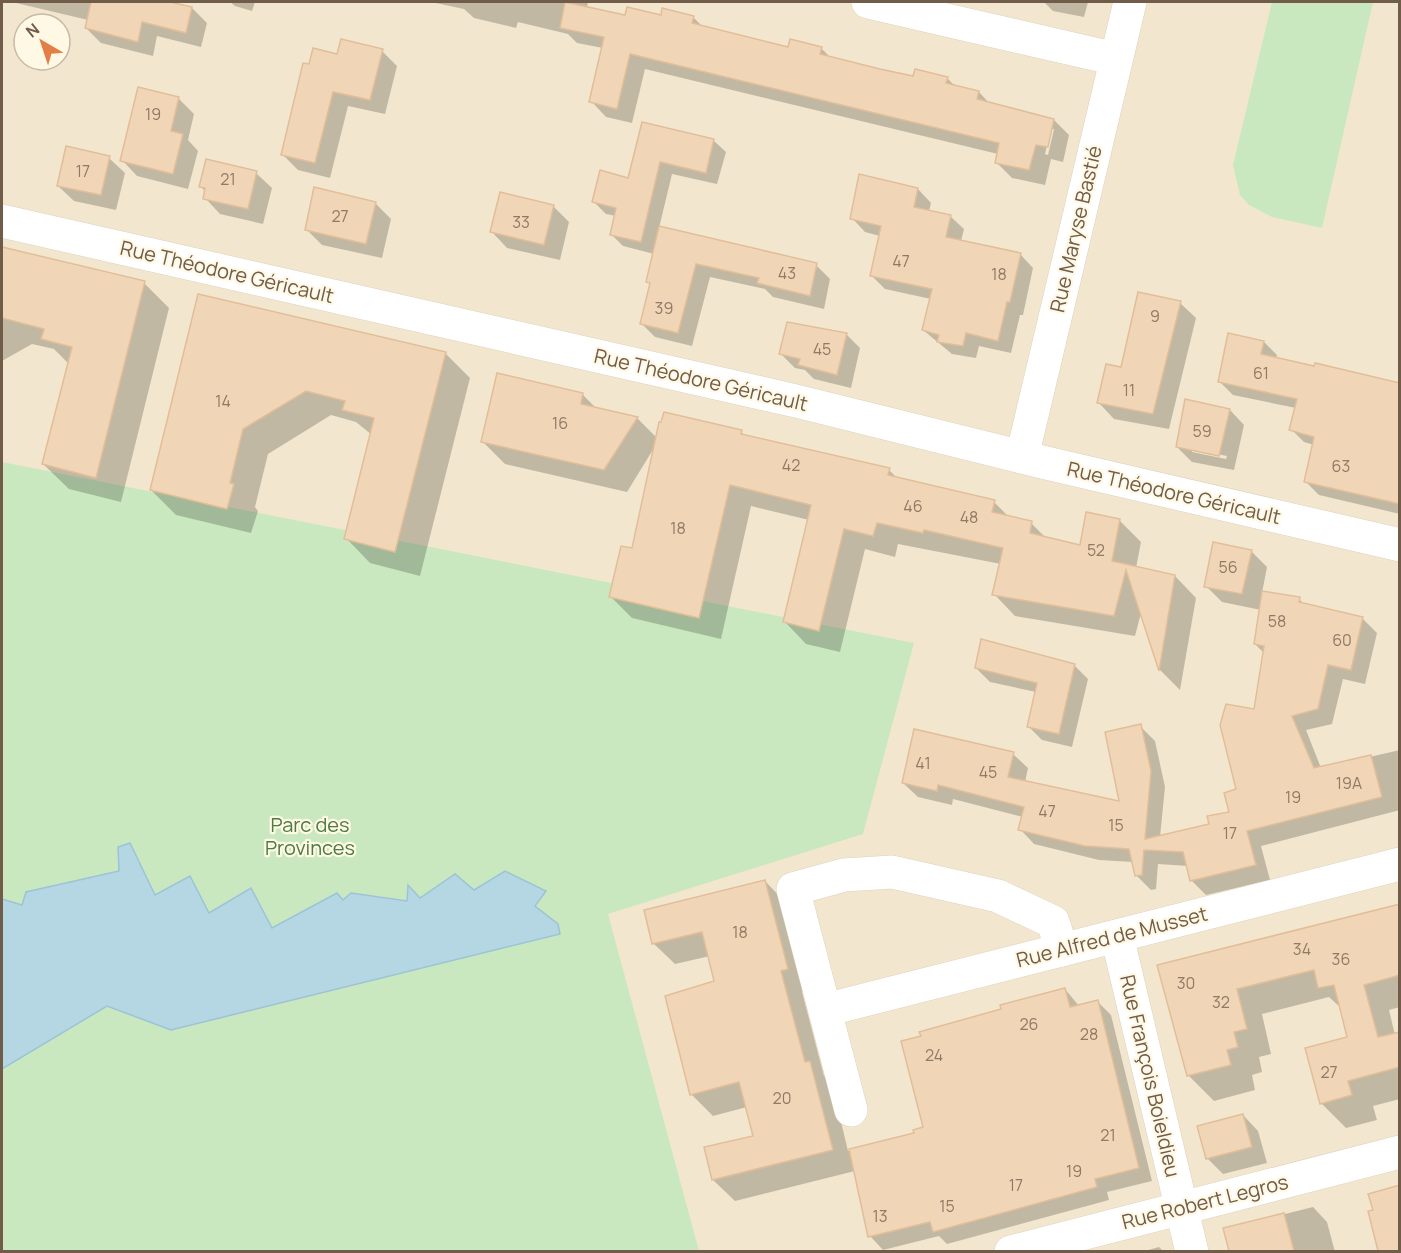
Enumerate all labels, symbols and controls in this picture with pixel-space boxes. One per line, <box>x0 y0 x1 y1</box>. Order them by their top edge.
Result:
north arrow <box>12 12 72 72</box>
text: N <box>21 18 44 43</box>
house number: 19 <box>145 103 161 125</box>
street label: Rue Maryse Bastié <box>1043 143 1108 315</box>
house number: 17 <box>76 160 90 182</box>
house number: 21 <box>220 168 236 190</box>
house number: 27 <box>331 205 349 227</box>
house number: 33 <box>512 211 530 233</box>
street label: Rue Théodore Géricault <box>118 234 336 309</box>
house number: 47 <box>892 250 910 272</box>
house number: 43 <box>778 262 796 284</box>
house number: 18 <box>991 263 1007 285</box>
house number: 39 <box>655 297 673 319</box>
house number: 9 <box>1150 305 1160 327</box>
house number: 45 <box>813 338 831 360</box>
street label: Rue Théodore Géricault <box>592 342 810 417</box>
house number: 61 <box>1253 362 1269 384</box>
house number: 11 <box>1123 379 1135 401</box>
house number: 14 <box>215 390 231 412</box>
house number: 16 <box>552 412 568 434</box>
house number: 59 <box>1192 420 1212 442</box>
house number: 42 <box>782 454 800 476</box>
street label: Rue Théodore Géricault <box>1065 455 1283 530</box>
house number: 63 <box>1332 455 1350 477</box>
house number: 46 <box>903 495 923 517</box>
house number: 48 <box>960 506 978 528</box>
house number: 18 <box>670 517 686 539</box>
house number: 52 <box>1087 539 1105 561</box>
house number: 56 <box>1218 556 1238 578</box>
house number: 58 <box>1268 610 1286 632</box>
house number: 60 <box>1332 629 1352 651</box>
house number: 41 <box>915 752 931 774</box>
house number: 45 <box>979 761 997 783</box>
house number: 19A <box>1336 772 1362 794</box>
house number: 19 <box>1285 786 1301 808</box>
house number: 47 <box>1038 800 1056 822</box>
park label: Parc des Provinces <box>265 811 355 861</box>
house number: 15 <box>1108 814 1124 836</box>
house number: 17 <box>1223 822 1237 844</box>
street label: Rue Alfred de Musset <box>1013 900 1210 973</box>
house number: 18 <box>732 921 748 943</box>
house number: 34 <box>1293 938 1311 960</box>
house number: 36 <box>1332 948 1350 970</box>
street label: Rue François Boieldieu <box>1114 972 1187 1180</box>
house number: 30 <box>1177 972 1195 994</box>
house number: 32 <box>1212 991 1230 1013</box>
house number: 26 <box>1019 1013 1039 1035</box>
house number: 28 <box>1080 1023 1098 1045</box>
house number: 24 <box>925 1044 943 1066</box>
house number: 27 <box>1320 1061 1338 1083</box>
house number: 20 <box>773 1087 791 1109</box>
house number: 21 <box>1100 1124 1116 1146</box>
house number: 19 <box>1066 1160 1082 1182</box>
street label: Rue Robert Legros <box>1119 1168 1291 1235</box>
house number: 17 <box>1009 1174 1023 1196</box>
house number: 15 <box>939 1195 955 1217</box>
house number: 13 <box>872 1205 888 1227</box>

